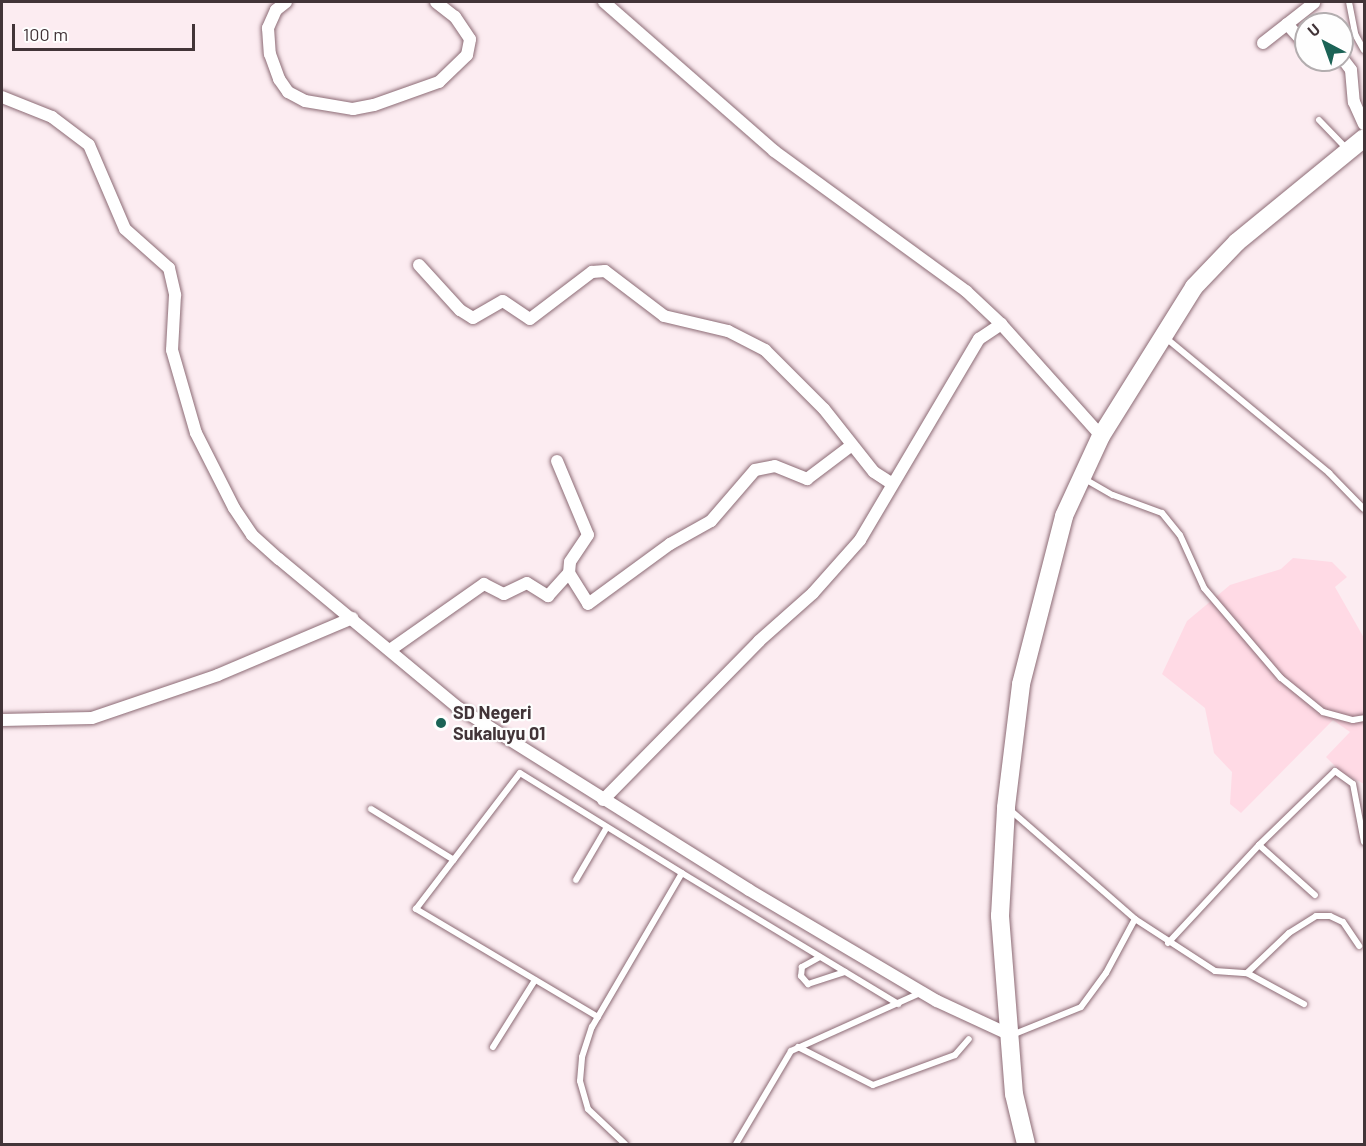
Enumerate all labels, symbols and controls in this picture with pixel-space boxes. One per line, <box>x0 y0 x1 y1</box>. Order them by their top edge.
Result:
scale bar <box>15 12 198 50</box>
north arrow <box>1294 12 1354 72</box>
text: U <box>1303 19 1323 40</box>
text: 100 m <box>23 23 68 45</box>
place label: SD Negeri Sukaluyu 01 <box>453 702 545 744</box>
marker: SD Negeri Sukaluyu 01 <box>434 716 448 730</box>

